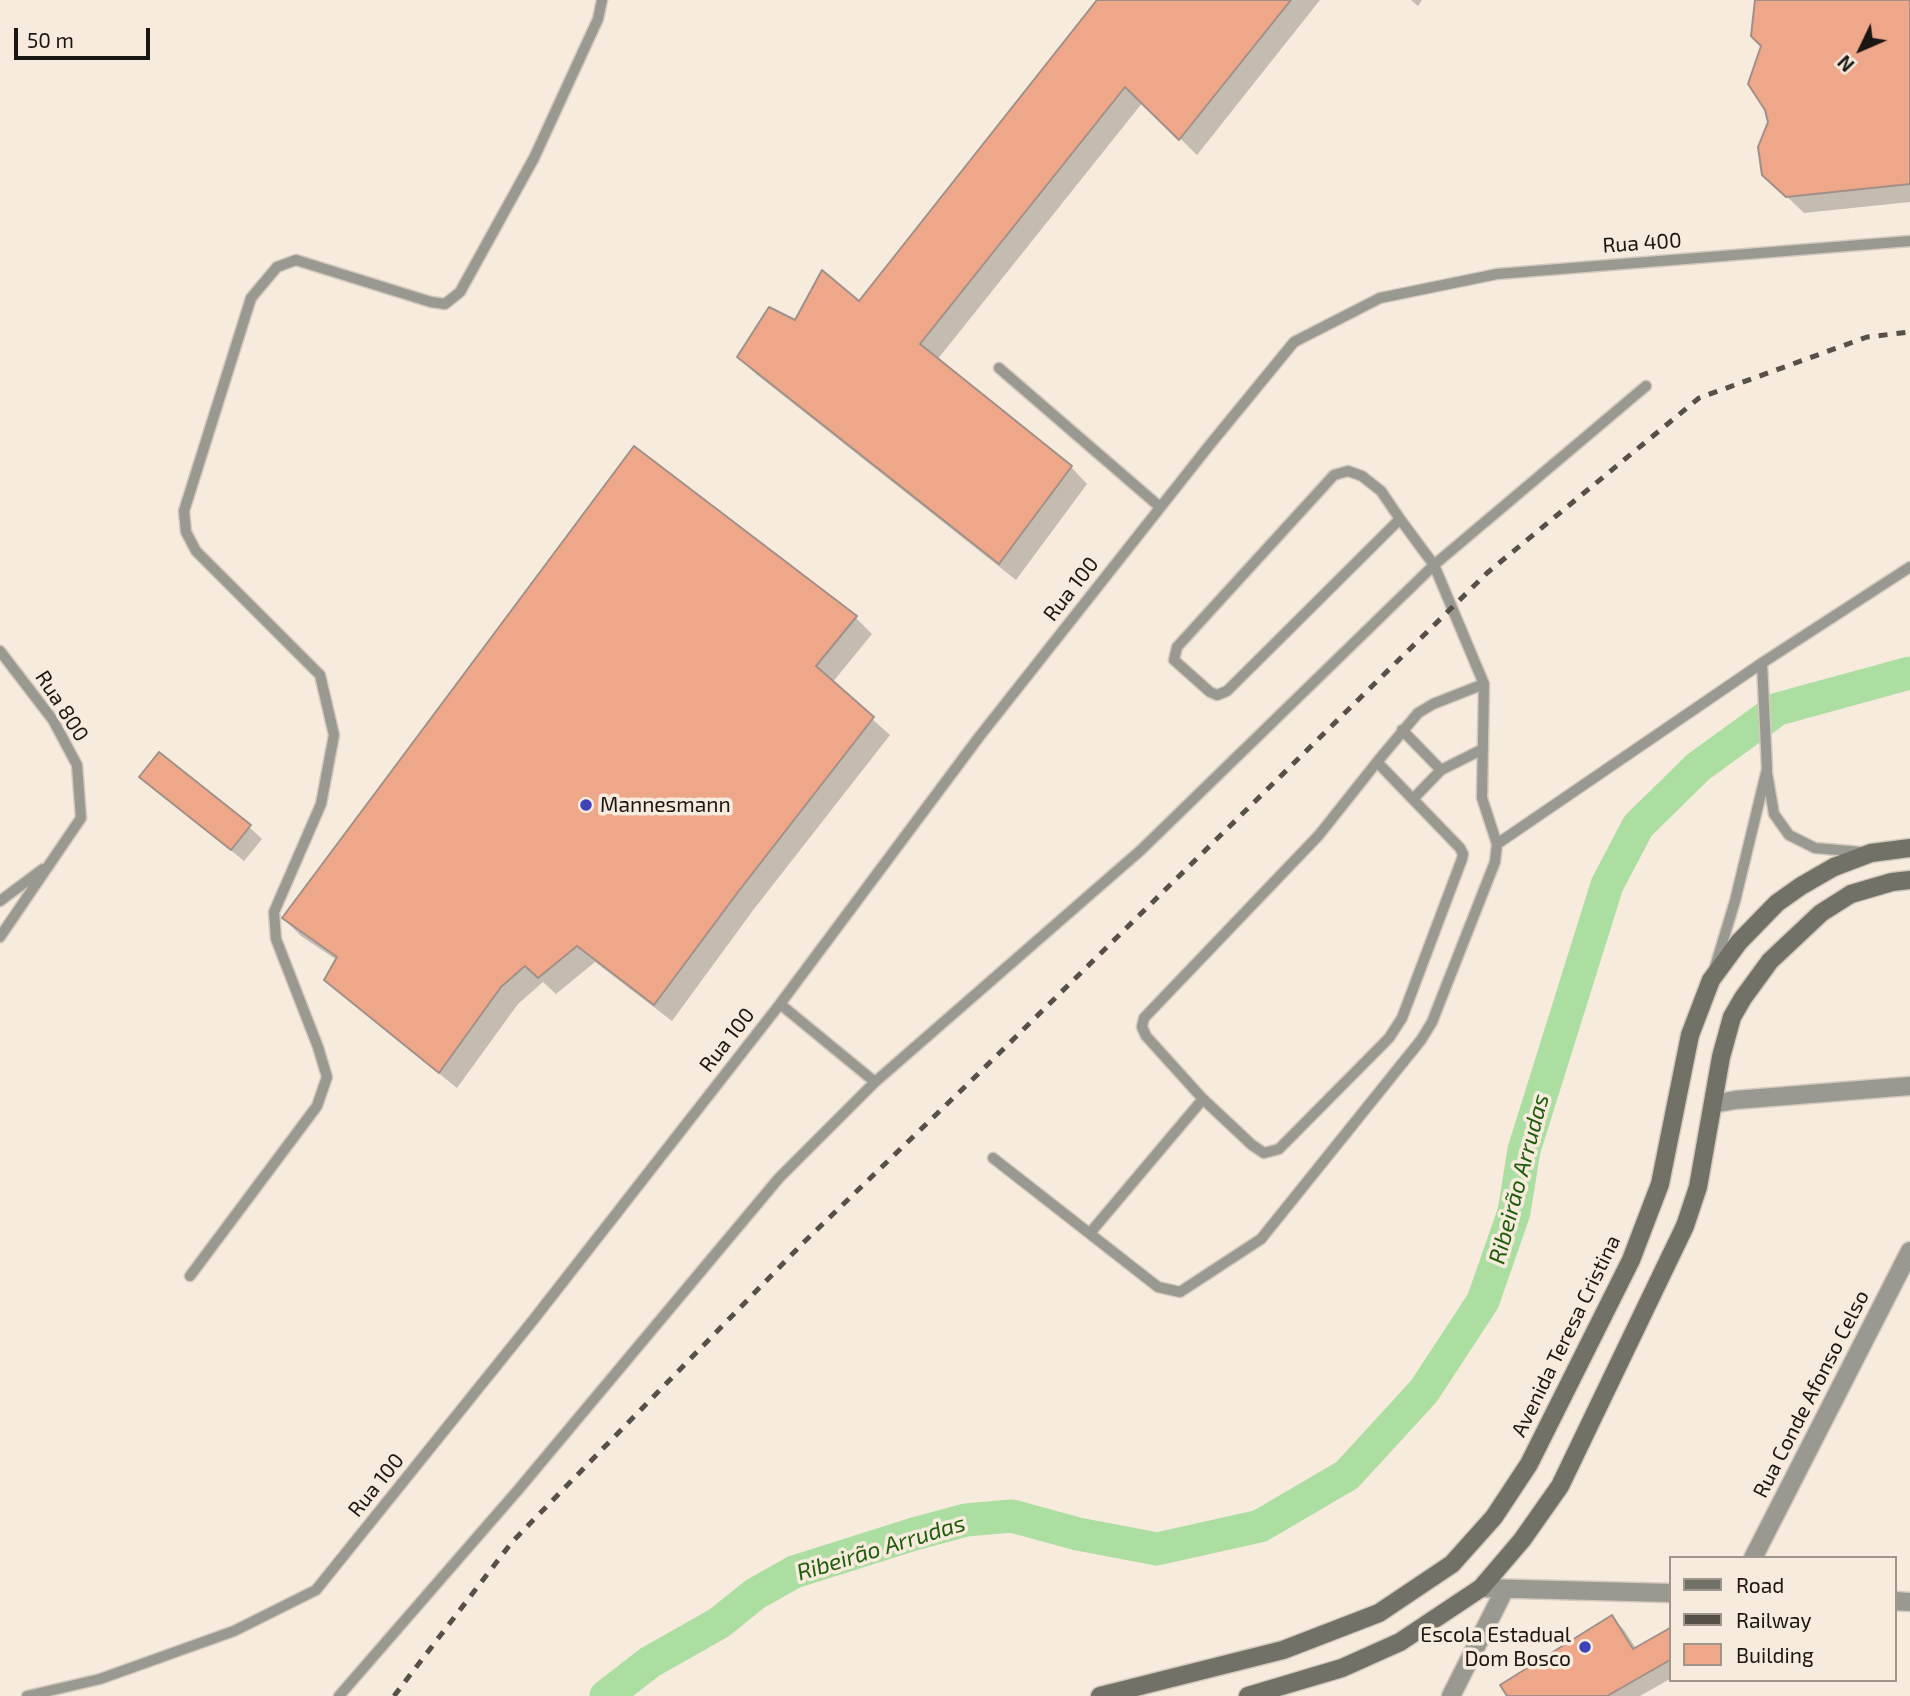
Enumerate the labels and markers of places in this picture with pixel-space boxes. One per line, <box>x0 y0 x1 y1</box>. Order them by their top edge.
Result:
place label: Mannesmann <box>600 792 731 818</box>
marker: Mannesmann <box>578 797 594 813</box>
place label: Escola Estadual Dom Bosco <box>1420 1622 1571 1672</box>
marker: Escola Estadual Dom Bosco <box>1577 1639 1593 1655</box>

